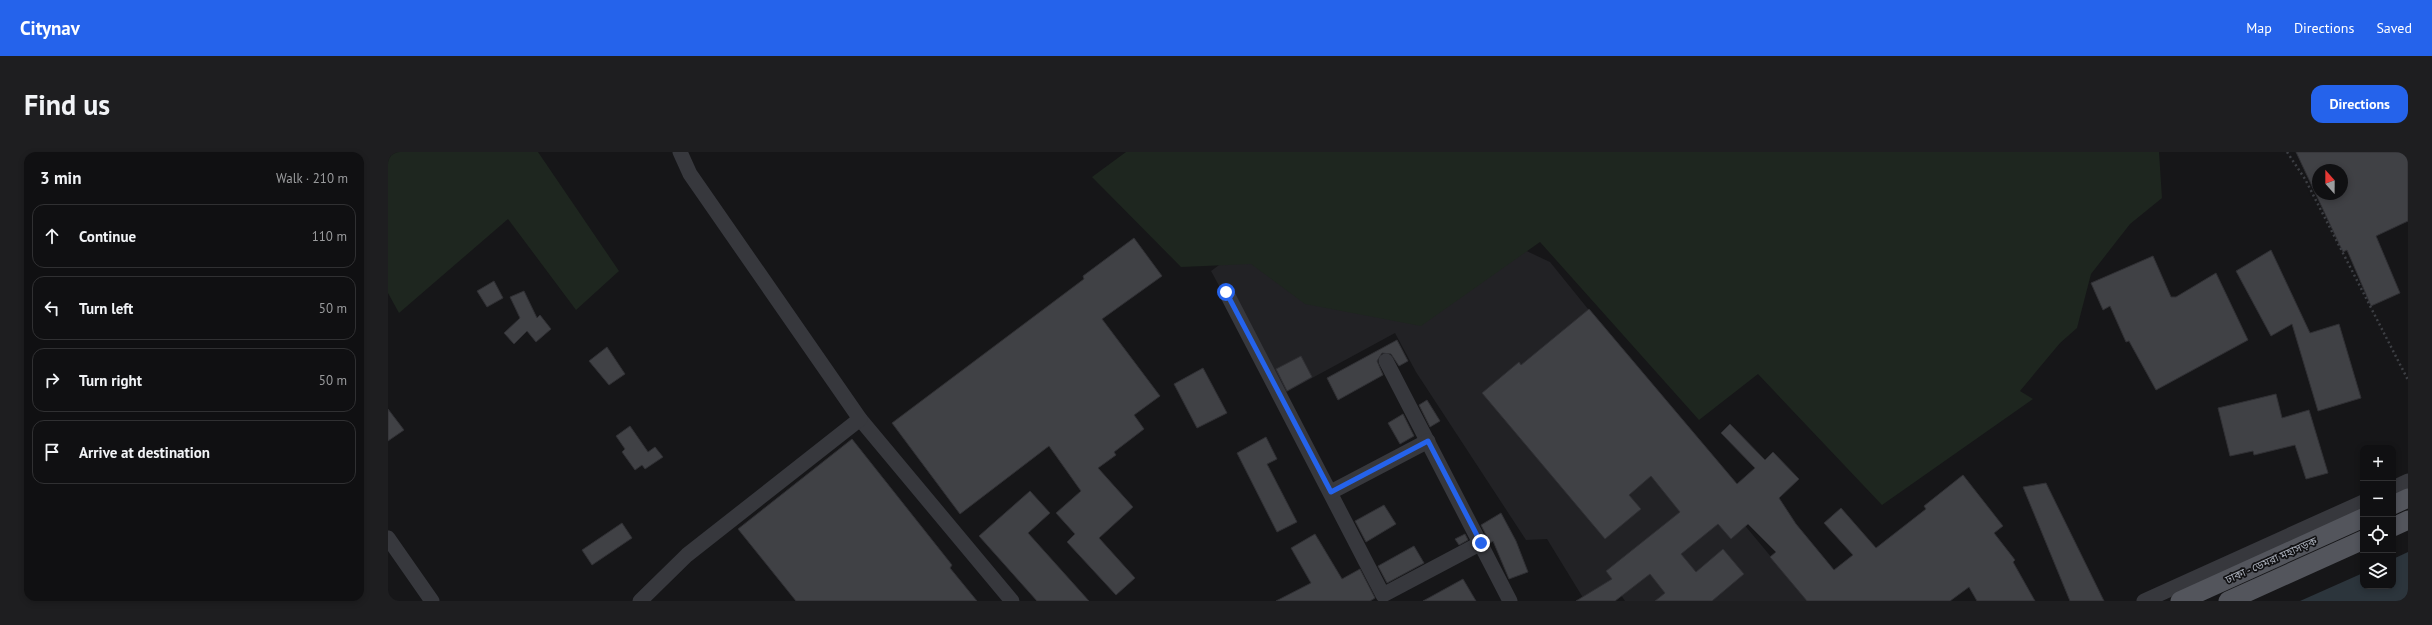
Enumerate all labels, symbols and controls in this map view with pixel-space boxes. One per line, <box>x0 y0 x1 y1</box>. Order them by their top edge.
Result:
text: Citynav <box>20 16 80 40</box>
text: Map <box>2246 19 2272 37</box>
text: Directions <box>2294 19 2354 37</box>
text: Saved <box>2376 19 2412 37</box>
button: Directions <box>2311 85 2408 123</box>
text: Find us <box>24 86 110 123</box>
north arrow <box>2312 164 2348 200</box>
text: 3 min <box>40 167 81 189</box>
text: Walk · 210 m <box>276 170 348 187</box>
icon: ahead <box>41 225 63 247</box>
text: Continue <box>79 227 136 246</box>
text: 110 m <box>312 228 347 245</box>
route start <box>1217 283 1235 301</box>
icon: left <box>41 297 63 319</box>
text: Turn left <box>79 299 133 318</box>
text: 50 m <box>319 300 347 317</box>
icon: right <box>41 369 63 391</box>
text: Turn right <box>79 371 142 390</box>
text: 50 m <box>319 372 347 389</box>
icon: arrive <box>41 441 63 463</box>
text: Arrive at destination <box>79 443 210 462</box>
map controls <box>2360 445 2396 589</box>
button: + <box>2360 445 2396 481</box>
button: − <box>2360 481 2396 517</box>
button: locate <box>2360 517 2396 553</box>
street label: ঢাকা - ডেমরা মহাসড়ক <box>2222 533 2319 587</box>
route end <box>1472 534 1490 552</box>
button: layers <box>2360 553 2396 589</box>

